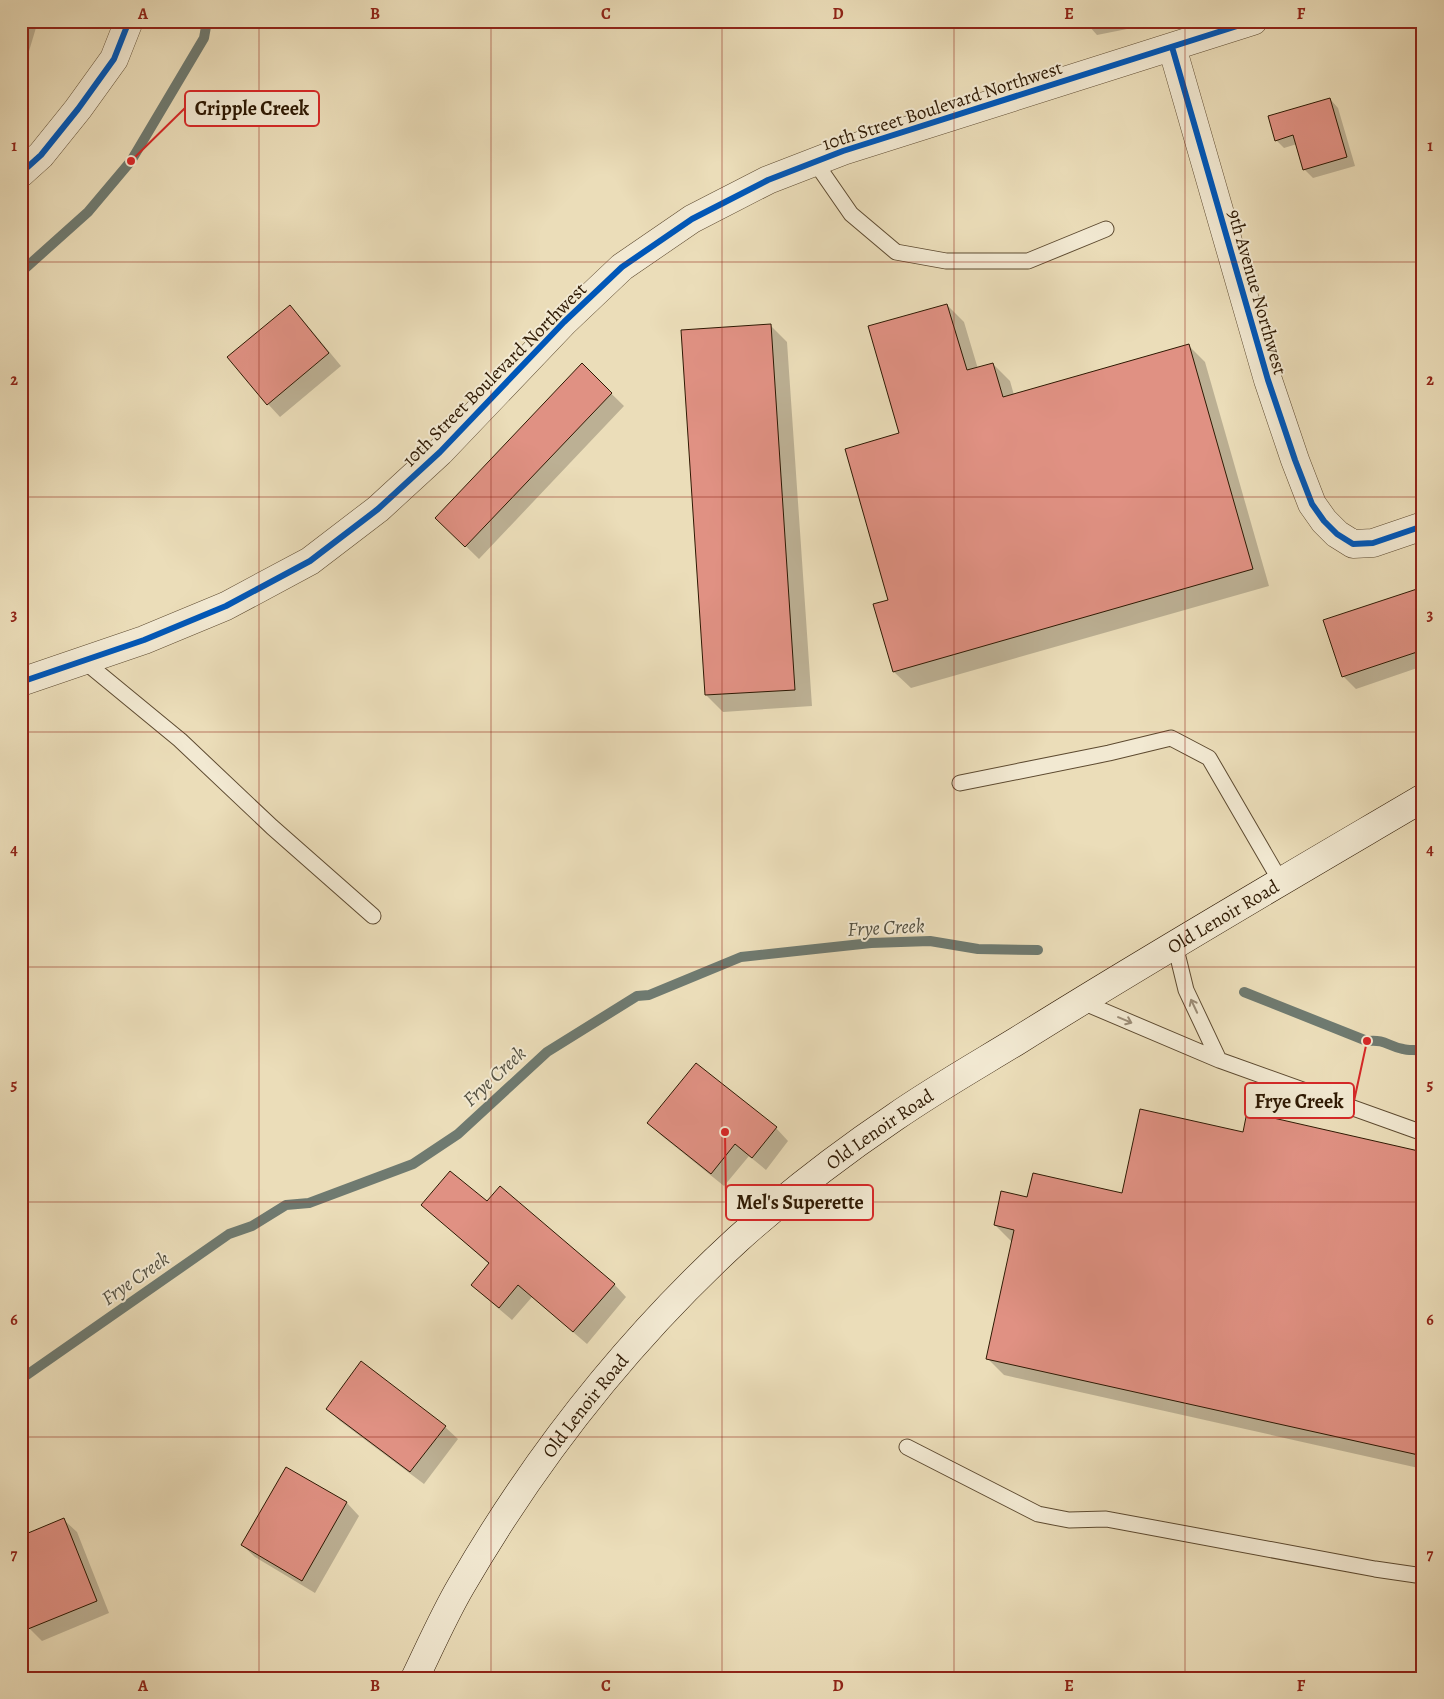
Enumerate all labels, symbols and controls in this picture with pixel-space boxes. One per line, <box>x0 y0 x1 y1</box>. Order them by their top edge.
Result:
text: A <box>137 3 149 25</box>
text: B <box>370 3 380 25</box>
text: C <box>601 3 611 25</box>
text: D <box>832 3 844 25</box>
text: E <box>1064 3 1074 25</box>
text: F <box>1297 3 1306 25</box>
street label: 10th Street Boulevard Northwest <box>819 55 1066 157</box>
callout: Cripple Creek <box>185 91 319 126</box>
text: Cripple Creek <box>195 95 310 122</box>
text: 1 <box>11 135 17 157</box>
text: 1 <box>1427 135 1433 157</box>
street label: 9th Avenue Northwest <box>1221 207 1293 378</box>
street label: 10th Street Boulevard Northwest <box>397 277 593 473</box>
text: 2 <box>10 369 18 391</box>
text: 2 <box>1426 369 1434 391</box>
text: 3 <box>11 604 18 626</box>
text: 3 <box>1427 604 1434 626</box>
text: 4 <box>10 839 18 861</box>
text: 4 <box>1426 839 1434 861</box>
street label: Old Lenoir Road <box>1163 873 1285 960</box>
water label: Frye Creek <box>847 912 925 943</box>
one-way arrow <box>1189 999 1198 1014</box>
one-way arrow <box>1117 1016 1132 1026</box>
water label: Frye Creek <box>457 1040 532 1113</box>
text: 5 <box>11 1074 18 1096</box>
text: 5 <box>1427 1074 1434 1096</box>
street label: Old Lenoir Road <box>821 1083 939 1176</box>
callout: Frye Creek <box>1245 1083 1354 1118</box>
text: Frye Creek <box>1254 1088 1344 1115</box>
callout: Mel's Superette <box>726 1185 873 1220</box>
text: Mel's Superette <box>736 1189 864 1216</box>
water label: Frye Creek <box>96 1245 175 1312</box>
text: 6 <box>10 1309 18 1331</box>
text: 6 <box>1426 1309 1434 1331</box>
street label: Old Lenoir Road <box>536 1348 635 1463</box>
text: 7 <box>11 1544 18 1566</box>
text: 7 <box>1427 1544 1434 1566</box>
text: A <box>137 1675 149 1697</box>
text: B <box>370 1675 380 1697</box>
text: C <box>601 1675 611 1697</box>
text: D <box>832 1675 844 1697</box>
text: E <box>1064 1675 1074 1697</box>
text: F <box>1297 1675 1306 1697</box>

